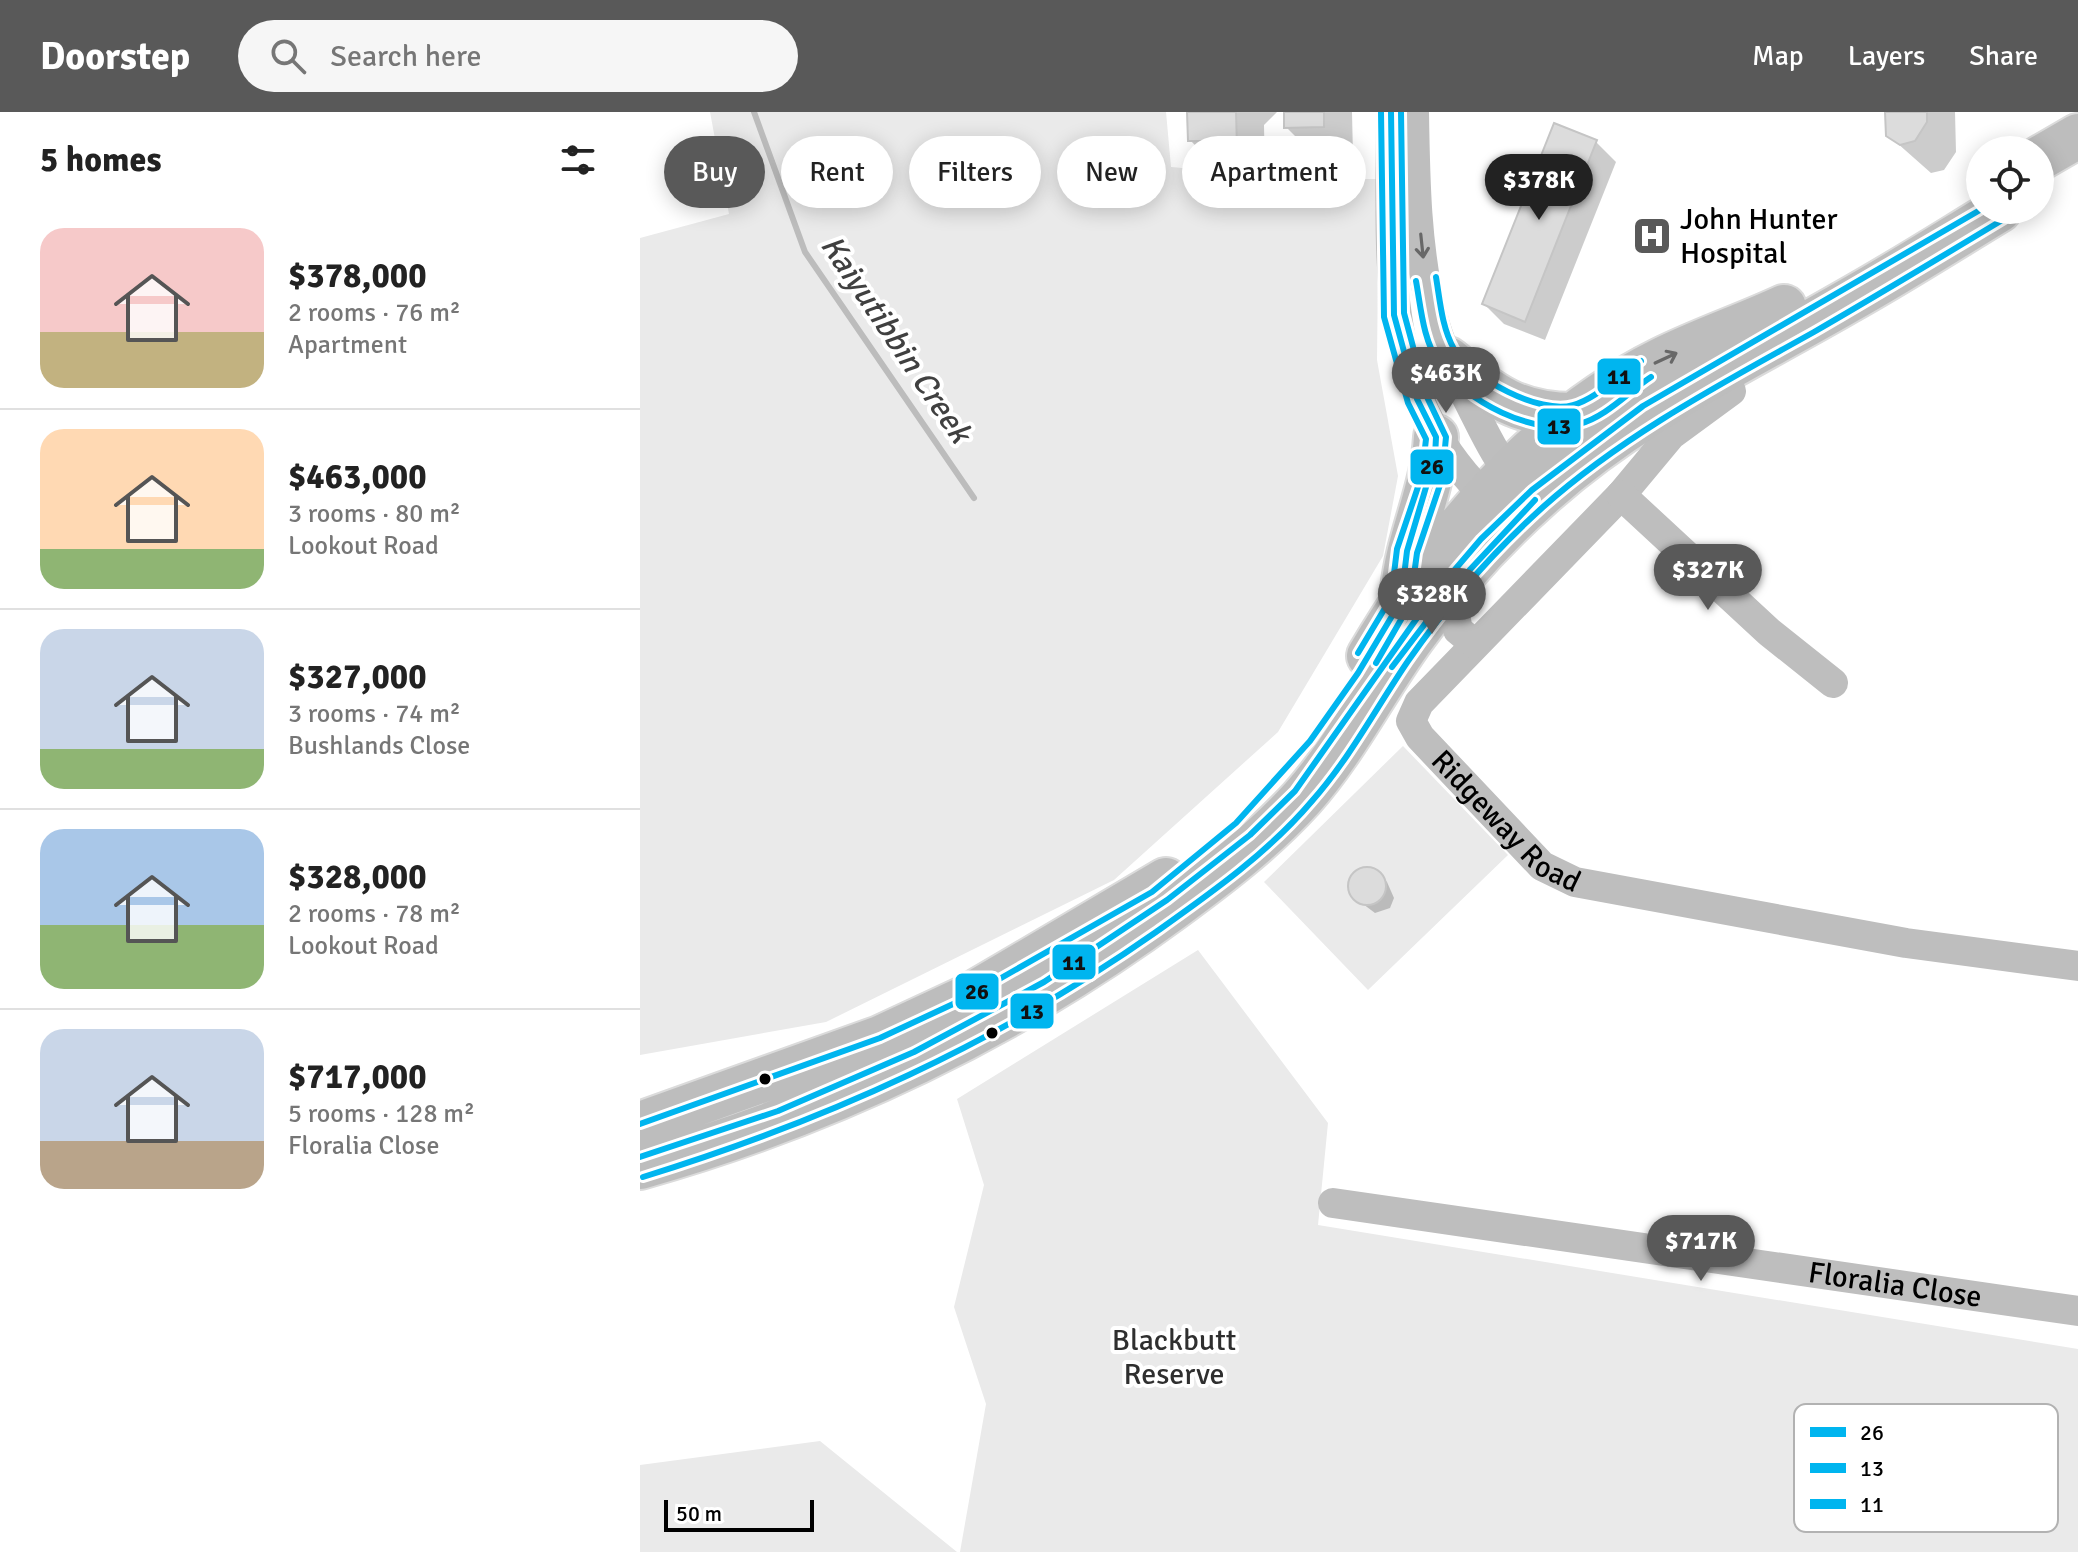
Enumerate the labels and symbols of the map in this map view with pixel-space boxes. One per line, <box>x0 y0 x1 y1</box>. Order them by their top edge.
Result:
pin: $378K <box>1483 154 1595 222</box>
place label: John Hunter Hospital <box>1680 201 1838 272</box>
hospital icon: John Hunter Hospital <box>1631 215 1673 257</box>
water label: Kaiyutibbin Creek <box>812 228 981 453</box>
one-way arrow <box>1414 232 1429 259</box>
pin: $463K <box>1390 347 1502 415</box>
one-way arrow <box>1654 350 1678 365</box>
line badge: 11 <box>1596 357 1642 396</box>
text: 11 <box>1607 363 1631 390</box>
line badge: 13 <box>1536 407 1582 446</box>
text: 13 <box>1547 413 1571 440</box>
line badge: 26 <box>1409 448 1455 486</box>
text: 26 <box>1420 453 1444 480</box>
pin: $327K <box>1652 544 1764 612</box>
pin: $328K <box>1376 568 1488 636</box>
street label: Ridgeway Road <box>1424 742 1587 900</box>
line badge: 11 <box>1051 943 1097 981</box>
text: 11 <box>1062 949 1086 976</box>
line badge: 26 <box>954 972 1000 1011</box>
text: 26 <box>965 978 989 1005</box>
line badge: 13 <box>1009 992 1055 1030</box>
text: 13 <box>1020 998 1044 1025</box>
unlabelled marker <box>984 1025 1000 1041</box>
unlabelled marker <box>757 1071 773 1087</box>
pin: $717K <box>1645 1215 1757 1283</box>
street label: Floralia Close <box>1806 1254 1984 1315</box>
park label: Blackbutt Reserve <box>1112 1322 1236 1393</box>
legend <box>1794 1404 2058 1532</box>
text: 26 <box>1860 1419 1884 1446</box>
text: 13 <box>1860 1455 1884 1482</box>
text: 11 <box>1860 1491 1884 1518</box>
scale bar <box>664 1496 814 1532</box>

